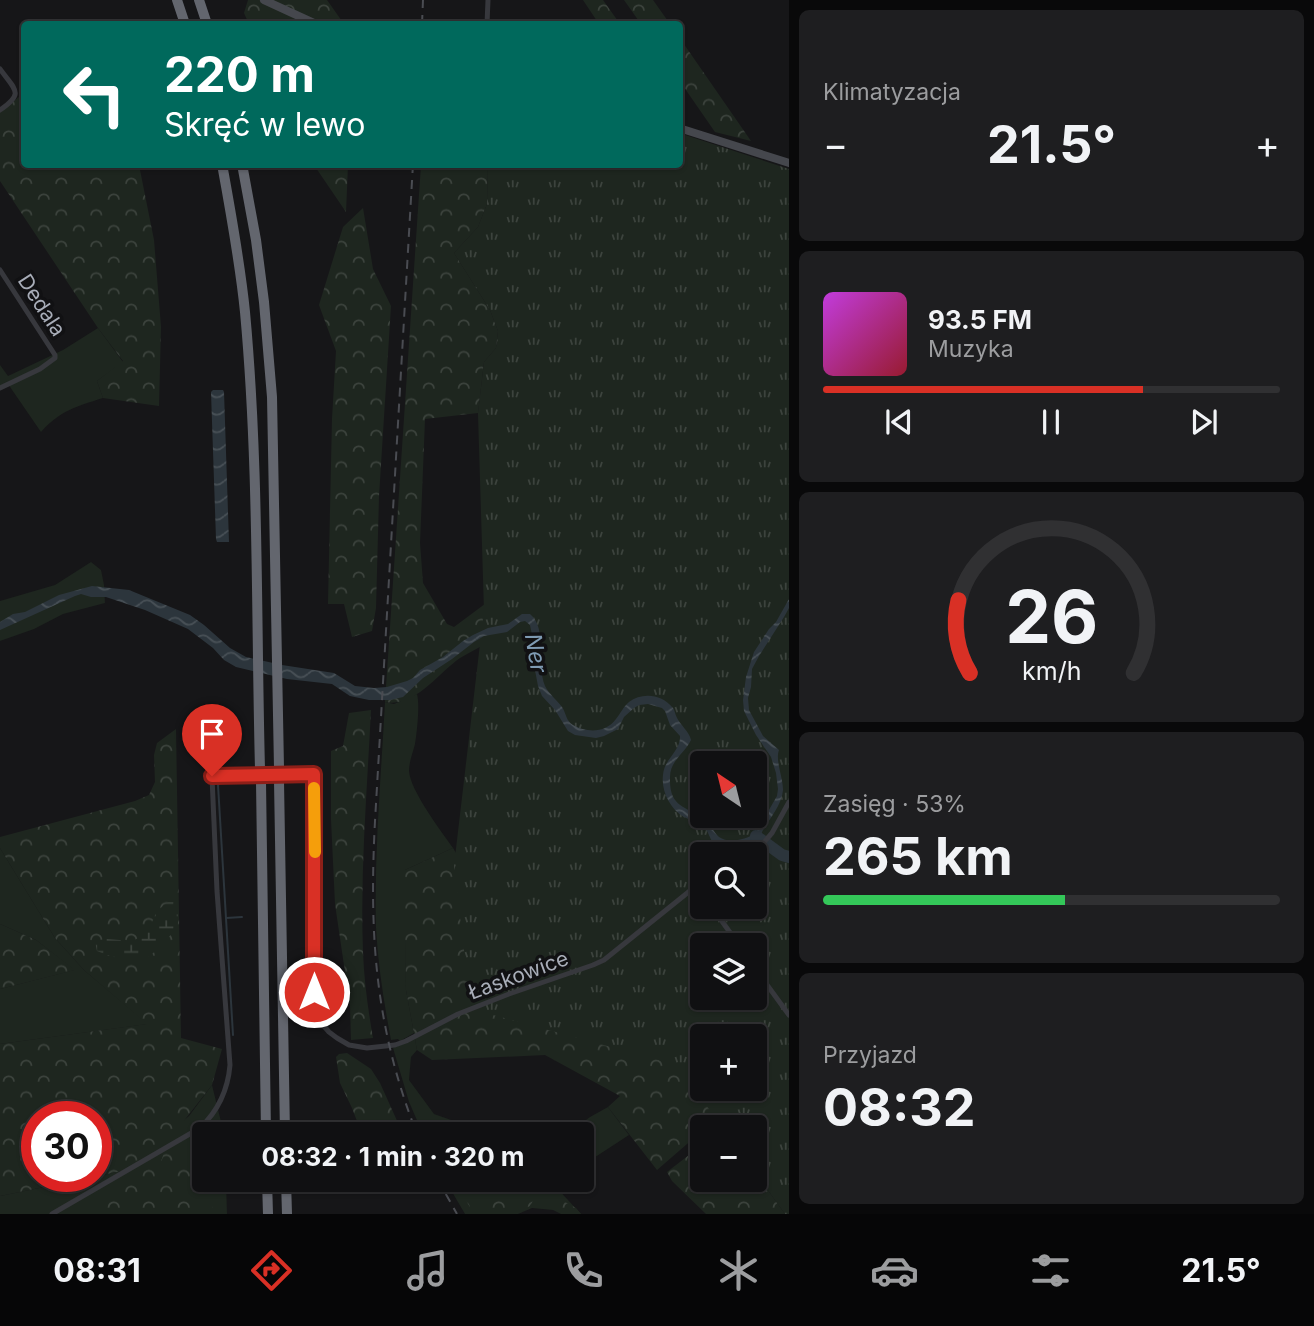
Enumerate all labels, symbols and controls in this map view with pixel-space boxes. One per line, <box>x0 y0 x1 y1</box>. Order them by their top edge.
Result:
text: 220 m <box>164 45 315 104</box>
icon: left <box>49 49 140 140</box>
text: Klimatyzacja <box>823 78 961 106</box>
text: Skręć w lewo <box>164 105 365 144</box>
text: 21.5° <box>987 113 1116 176</box>
text: − <box>823 121 848 167</box>
text: + <box>1255 121 1280 167</box>
street label: Dedala <box>13 269 71 341</box>
text: 93.5 FM <box>928 304 1032 335</box>
text: Muzyka <box>928 335 1014 363</box>
icon: previous <box>880 403 918 441</box>
icon: pause <box>1032 403 1070 441</box>
icon: next <box>1185 403 1223 441</box>
text: 26 <box>1005 572 1098 661</box>
water label: Ner <box>519 631 553 676</box>
text: km/h <box>1022 656 1081 686</box>
pin <box>182 704 242 776</box>
icon: arrive <box>193 715 231 753</box>
north arrow <box>690 751 766 828</box>
map controls <box>690 751 767 1192</box>
text: Zasięg · 53% <box>823 790 966 818</box>
text: 265 km <box>823 825 1013 888</box>
button: search <box>690 842 767 919</box>
button: layers <box>690 933 767 1010</box>
street label: Łaskowice <box>464 945 572 1005</box>
position arrow <box>277 955 351 1029</box>
button: + <box>690 1024 767 1101</box>
text: Przyjazd <box>823 1041 917 1069</box>
text: 08:32 <box>823 1076 976 1139</box>
speed limit sign: 30 <box>21 1101 112 1192</box>
button: − <box>690 1115 767 1192</box>
text: 08:32 · 1 min · 320 m <box>261 1141 525 1172</box>
icon: directions <box>247 1246 296 1295</box>
icon: music <box>403 1246 452 1295</box>
icon: phone <box>559 1246 608 1295</box>
icon: climate <box>714 1246 763 1295</box>
icon: car <box>870 1246 919 1295</box>
icon: filters <box>1026 1246 1075 1295</box>
text: 08:31 <box>53 1251 141 1290</box>
text: 21.5° <box>1181 1251 1261 1290</box>

